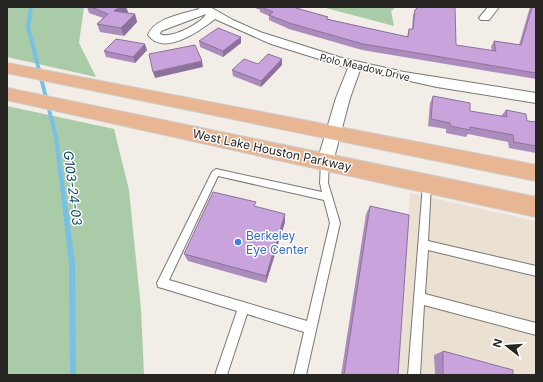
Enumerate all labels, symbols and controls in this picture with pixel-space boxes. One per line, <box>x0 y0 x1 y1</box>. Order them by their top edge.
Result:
street label: Polo Meadow Drive <box>319 51 411 83</box>
street label: West Lake Houston Parkway <box>191 126 353 174</box>
water label: G103-24-03 <box>60 150 86 226</box>
place label: Berkeley Eye Center <box>246 228 309 257</box>
marker: Berkeley Eye Center <box>233 237 243 247</box>
north arrow <box>487 326 527 366</box>
text: N <box>490 337 505 349</box>

